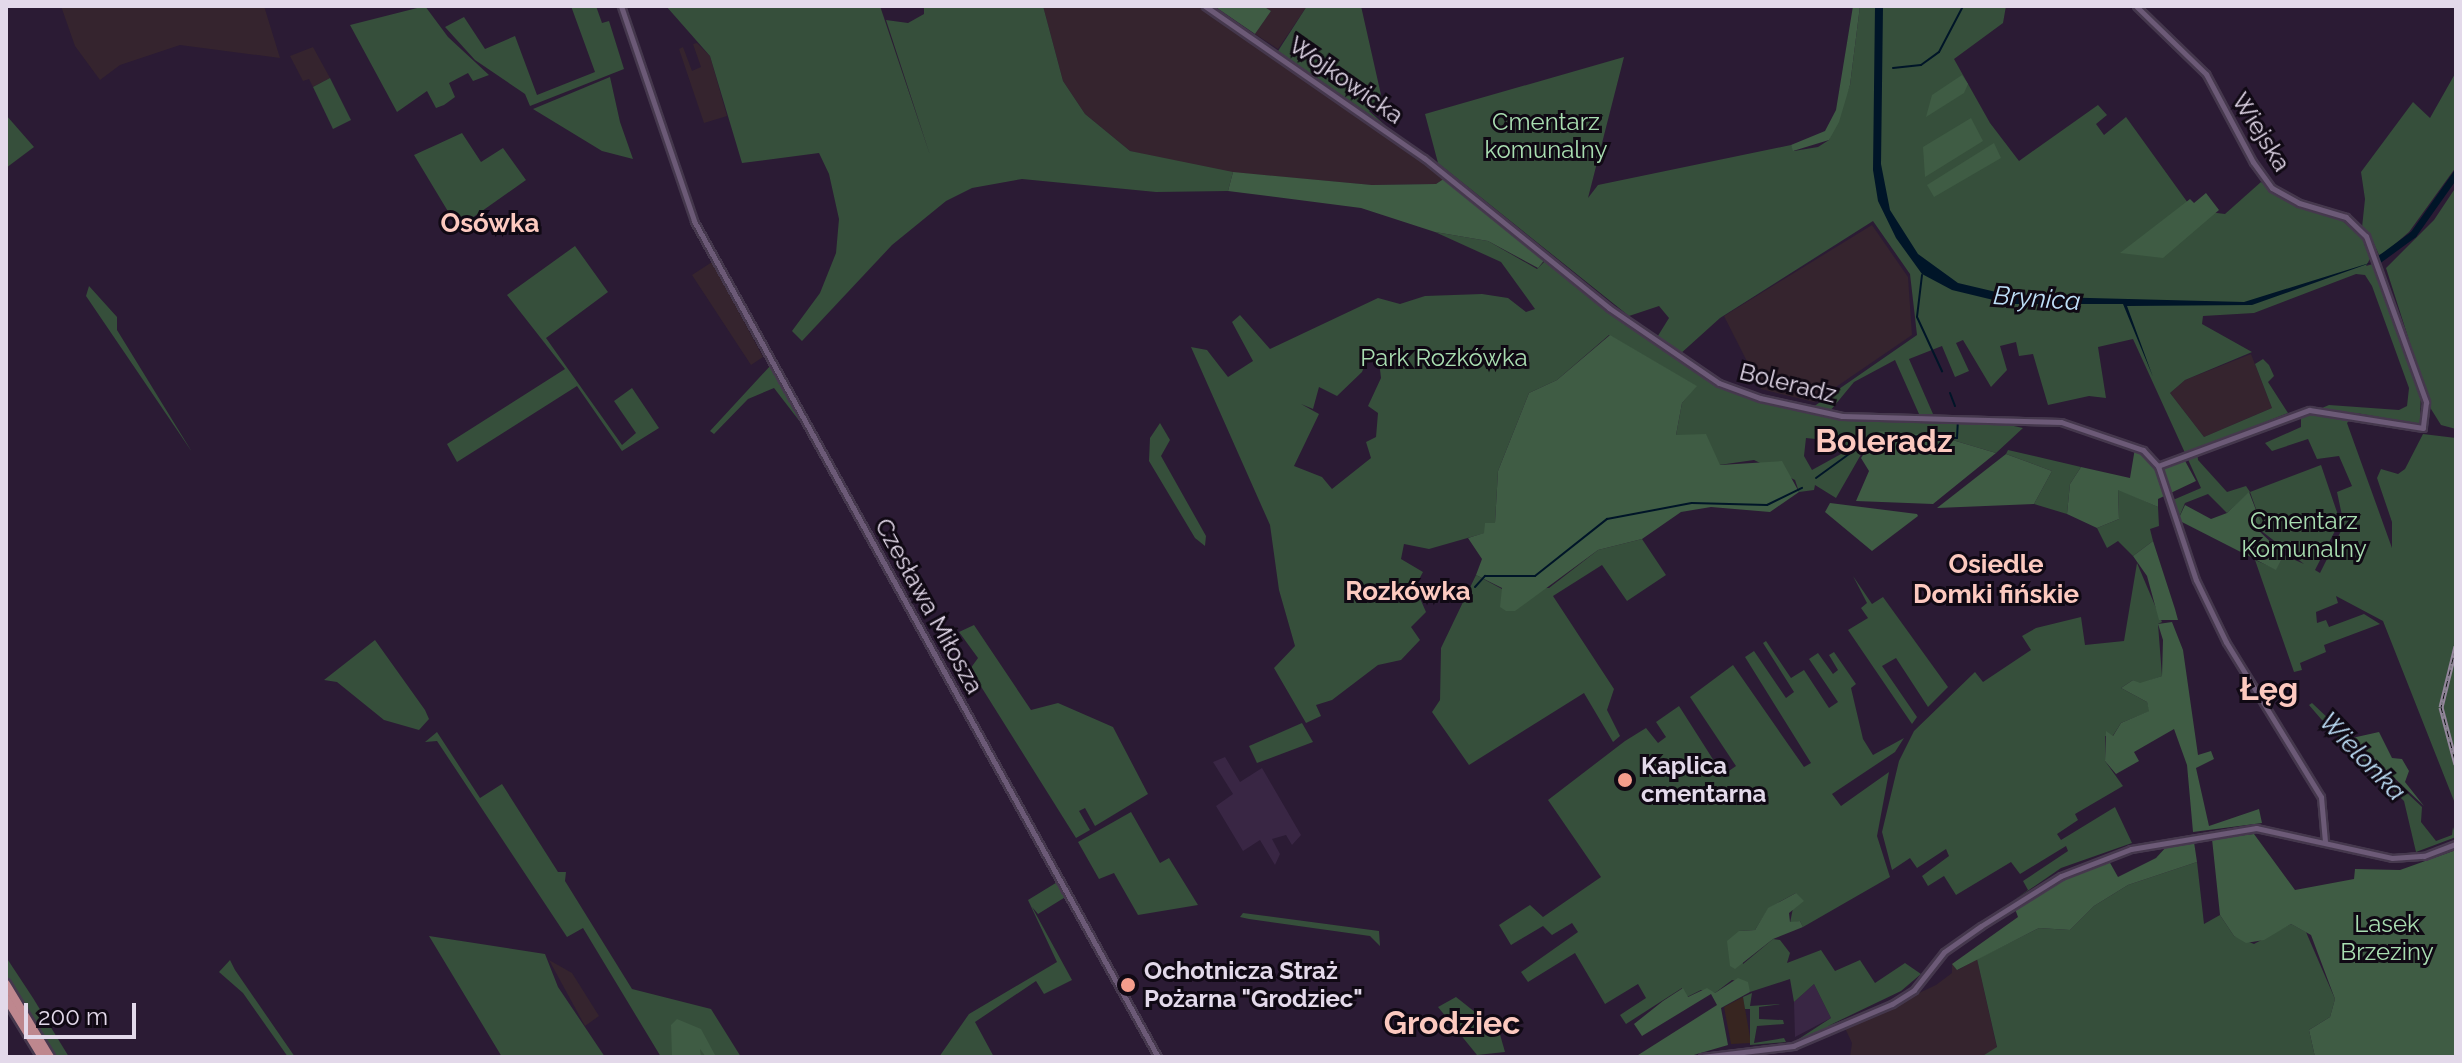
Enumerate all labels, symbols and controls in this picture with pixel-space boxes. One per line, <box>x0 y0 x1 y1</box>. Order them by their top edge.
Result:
street label: Wojkowicka <box>1283 30 1409 130</box>
street label: Wiejska <box>2226 87 2296 177</box>
park label: Cmentarz komunalny <box>1484 108 1608 164</box>
district label: Osówka <box>441 208 539 240</box>
water label: Brynica <box>1992 280 2082 318</box>
park label: Park Rozkówka <box>1360 344 1528 372</box>
street label: Boleradz <box>1736 357 1840 409</box>
district label: Boleradz <box>1815 422 1953 460</box>
park label: Cmentarz Komunalny <box>2241 507 2367 563</box>
street label: Czesława Miłosza <box>869 513 989 699</box>
district label: Osiedle Domki fińskie <box>1913 549 2079 610</box>
district label: Rozkówka <box>1345 576 1471 608</box>
district label: Łęg <box>2240 670 2298 708</box>
water label: Wielonka <box>2312 706 2412 808</box>
place label: Kaplica cmentarna <box>1641 752 1766 808</box>
marker: Kaplica cmentarna <box>1616 771 1634 789</box>
park label: Lasek Brzeziny <box>2340 910 2434 966</box>
place label: Ochotnicza Straż Pożarna "Grodziec" <box>1144 957 1363 1013</box>
marker: Ochotnicza Straż Pożarna "Grodziec" <box>1119 976 1137 994</box>
scale bar <box>28 987 140 1037</box>
text: 200 m <box>38 1002 108 1031</box>
district label: Grodziec <box>1384 1004 1520 1042</box>

